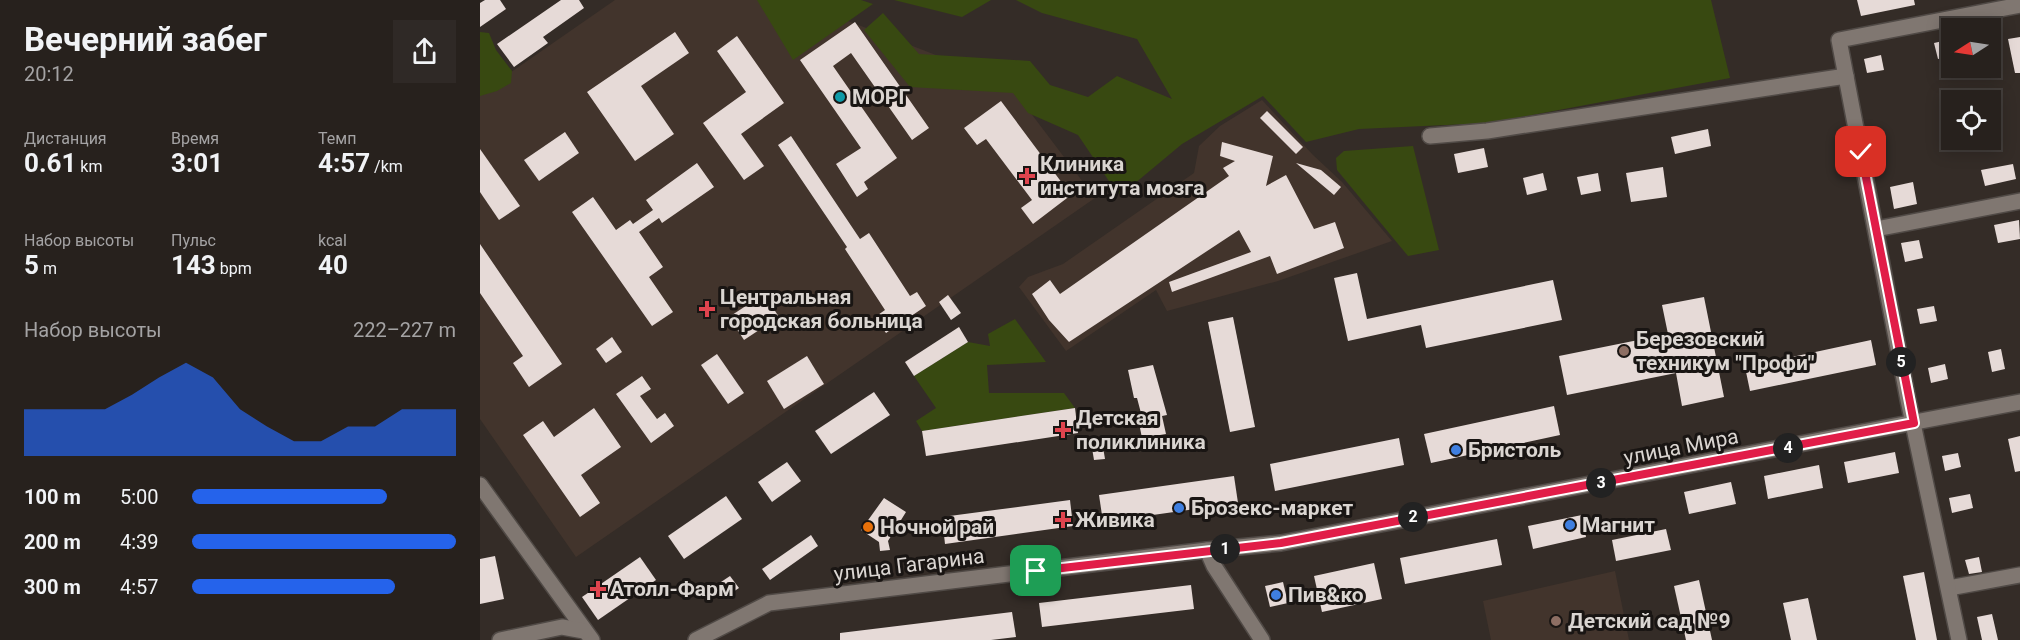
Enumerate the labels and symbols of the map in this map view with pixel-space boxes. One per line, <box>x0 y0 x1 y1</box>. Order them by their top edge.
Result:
north arrow <box>1941 18 2001 78</box>
place label: МОРГ <box>852 85 910 109</box>
marker: МОРГ <box>833 90 847 104</box>
pin <box>1835 126 1886 177</box>
place label: Клиника института мозга <box>1040 152 1204 200</box>
marker: Клиника института мозга <box>1018 167 1036 185</box>
place label: Центральная городская больница <box>720 285 923 333</box>
marker: Центральная городская больница <box>698 300 716 318</box>
place label: Березовский техникум "Профи" <box>1636 327 1815 375</box>
marker: Березовский техникум "Профи" <box>1617 344 1631 358</box>
pin: 5 <box>1886 347 1916 377</box>
place label: Детская поликлиника <box>1076 406 1206 454</box>
marker: Детская поликлиника <box>1054 421 1072 439</box>
street label: улица Мира <box>1622 424 1740 470</box>
pin: 4 <box>1773 433 1803 463</box>
place label: Бристоль <box>1468 438 1561 462</box>
marker: Бристоль <box>1449 443 1463 457</box>
pin: 3 <box>1586 468 1616 498</box>
place label: Брозекс-маркет <box>1191 496 1353 520</box>
marker: Брозекс-маркет <box>1172 501 1186 515</box>
pin: 2 <box>1398 502 1428 532</box>
place label: Живика <box>1075 508 1155 532</box>
marker: Живика <box>1056 513 1070 527</box>
place label: Магнит <box>1582 513 1655 537</box>
place label: Ночной рай <box>880 515 994 539</box>
marker: Магнит <box>1563 518 1577 532</box>
marker: Ночной рай <box>861 520 875 534</box>
pin: 1 <box>1210 534 1240 564</box>
street label: улица Гагарина <box>832 544 986 586</box>
pin <box>1010 545 1061 596</box>
place label: Атолл-Фарм <box>610 577 734 601</box>
marker: Атолл-Фарм <box>591 582 605 596</box>
place label: Пив&ко <box>1288 583 1364 607</box>
marker: Пив&ко <box>1269 588 1283 602</box>
place label: Детский сад №9 <box>1568 609 1731 633</box>
marker: Детский сад №9 <box>1549 614 1563 628</box>

